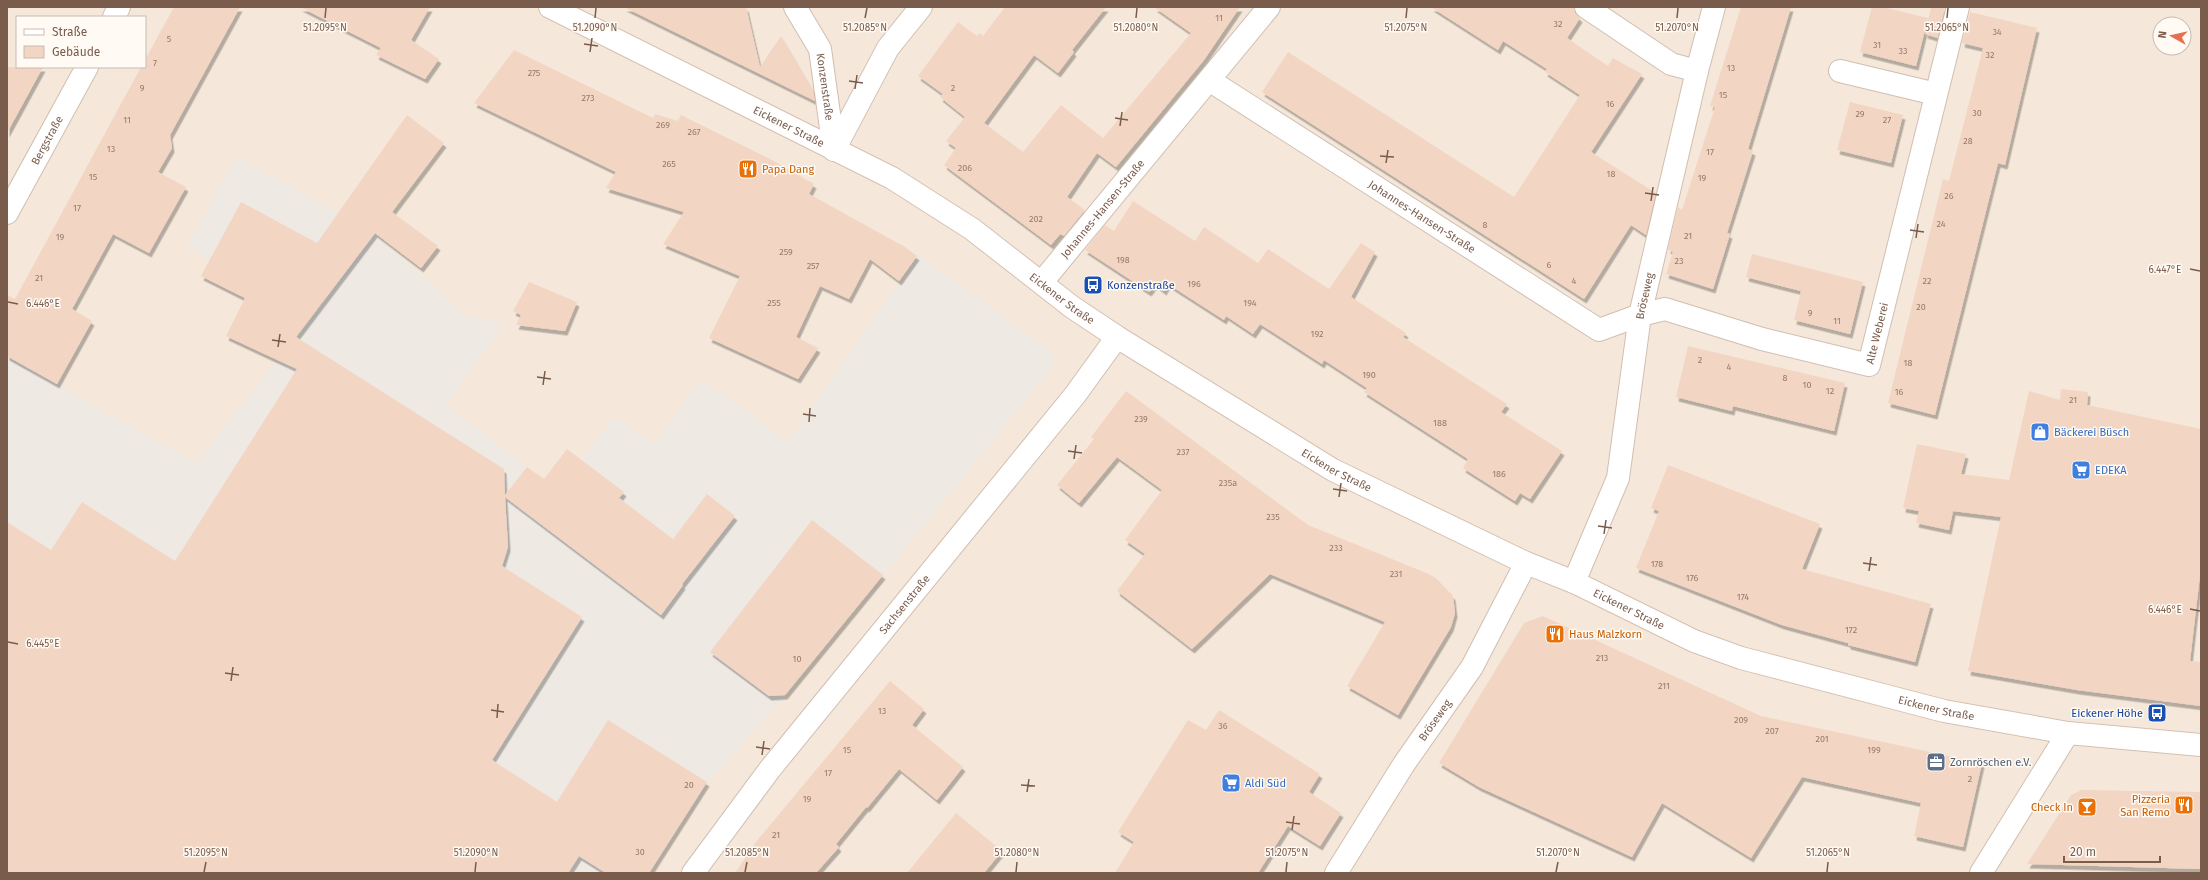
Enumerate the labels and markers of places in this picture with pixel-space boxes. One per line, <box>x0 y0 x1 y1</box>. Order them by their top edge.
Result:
restaurant icon: Papa Dang <box>737 158 759 180</box>
place label: Papa Dang <box>762 163 814 176</box>
bus stop icon: Konzenstraße <box>1082 274 1104 296</box>
place label: Konzenstraße <box>1107 279 1175 292</box>
shop icon: Bäckerei Büsch <box>2029 421 2051 443</box>
place label: Bäckerei Büsch <box>2054 426 2129 439</box>
supermarket icon: EDEKA <box>2070 459 2092 481</box>
place label: EDEKA <box>2095 464 2127 477</box>
restaurant icon: Haus Malzkorn <box>1544 623 1566 645</box>
place label: Haus Malzkorn <box>1569 628 1642 641</box>
bus stop icon: Eickener Höhe <box>2146 702 2168 724</box>
place label: Eickener Höhe <box>2071 707 2143 720</box>
office icon: Zornröschen e.V. <box>1925 751 1947 773</box>
place label: Zornröschen e.V. <box>1950 756 2032 769</box>
supermarket icon: Aldi Süd <box>1220 772 1242 794</box>
place label: Aldi Süd <box>1245 777 1286 790</box>
place label: Pizzeria San Remo <box>2120 793 2170 819</box>
restaurant icon: Pizzeria San Remo <box>2173 794 2195 816</box>
bar icon: Check In <box>2076 796 2098 818</box>
place label: Check In <box>2031 801 2073 814</box>

